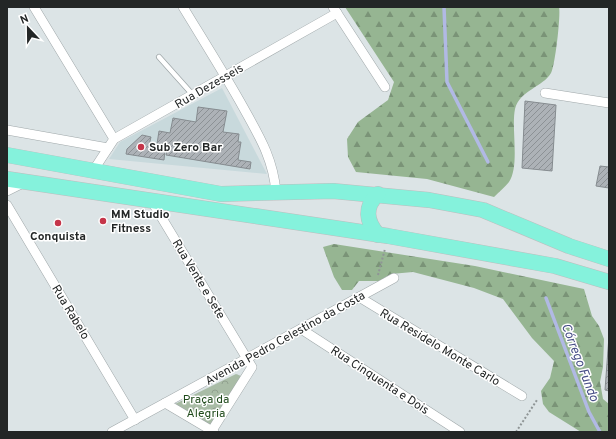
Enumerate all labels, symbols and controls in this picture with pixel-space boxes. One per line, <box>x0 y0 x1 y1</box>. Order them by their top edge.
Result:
north arrow <box>8 8 48 48</box>
text: N <box>18 12 31 28</box>
street label: Rua Dezesseis <box>172 61 247 113</box>
place label: Sub Zero Bar <box>149 140 222 156</box>
marker: Sub Zero Bar <box>136 142 146 152</box>
place label: MM Studio Fitness <box>111 207 170 237</box>
marker: MM Studio Fitness <box>98 216 108 226</box>
marker: Conquista <box>53 218 63 228</box>
place label: Conquista <box>30 229 86 245</box>
street label: Rua Vente e Sete <box>168 237 228 322</box>
street label: Rua Rabelo <box>48 282 93 343</box>
street label: Avenida Pedro Celestino da Costa <box>203 288 368 390</box>
street label: Rua Residelo Monte Carlo <box>376 306 503 390</box>
water label: Córrego Fundo <box>557 321 601 404</box>
street label: Rua Cinquenta e Dois <box>327 343 432 419</box>
park label: Praça da Alegria <box>183 392 229 422</box>

